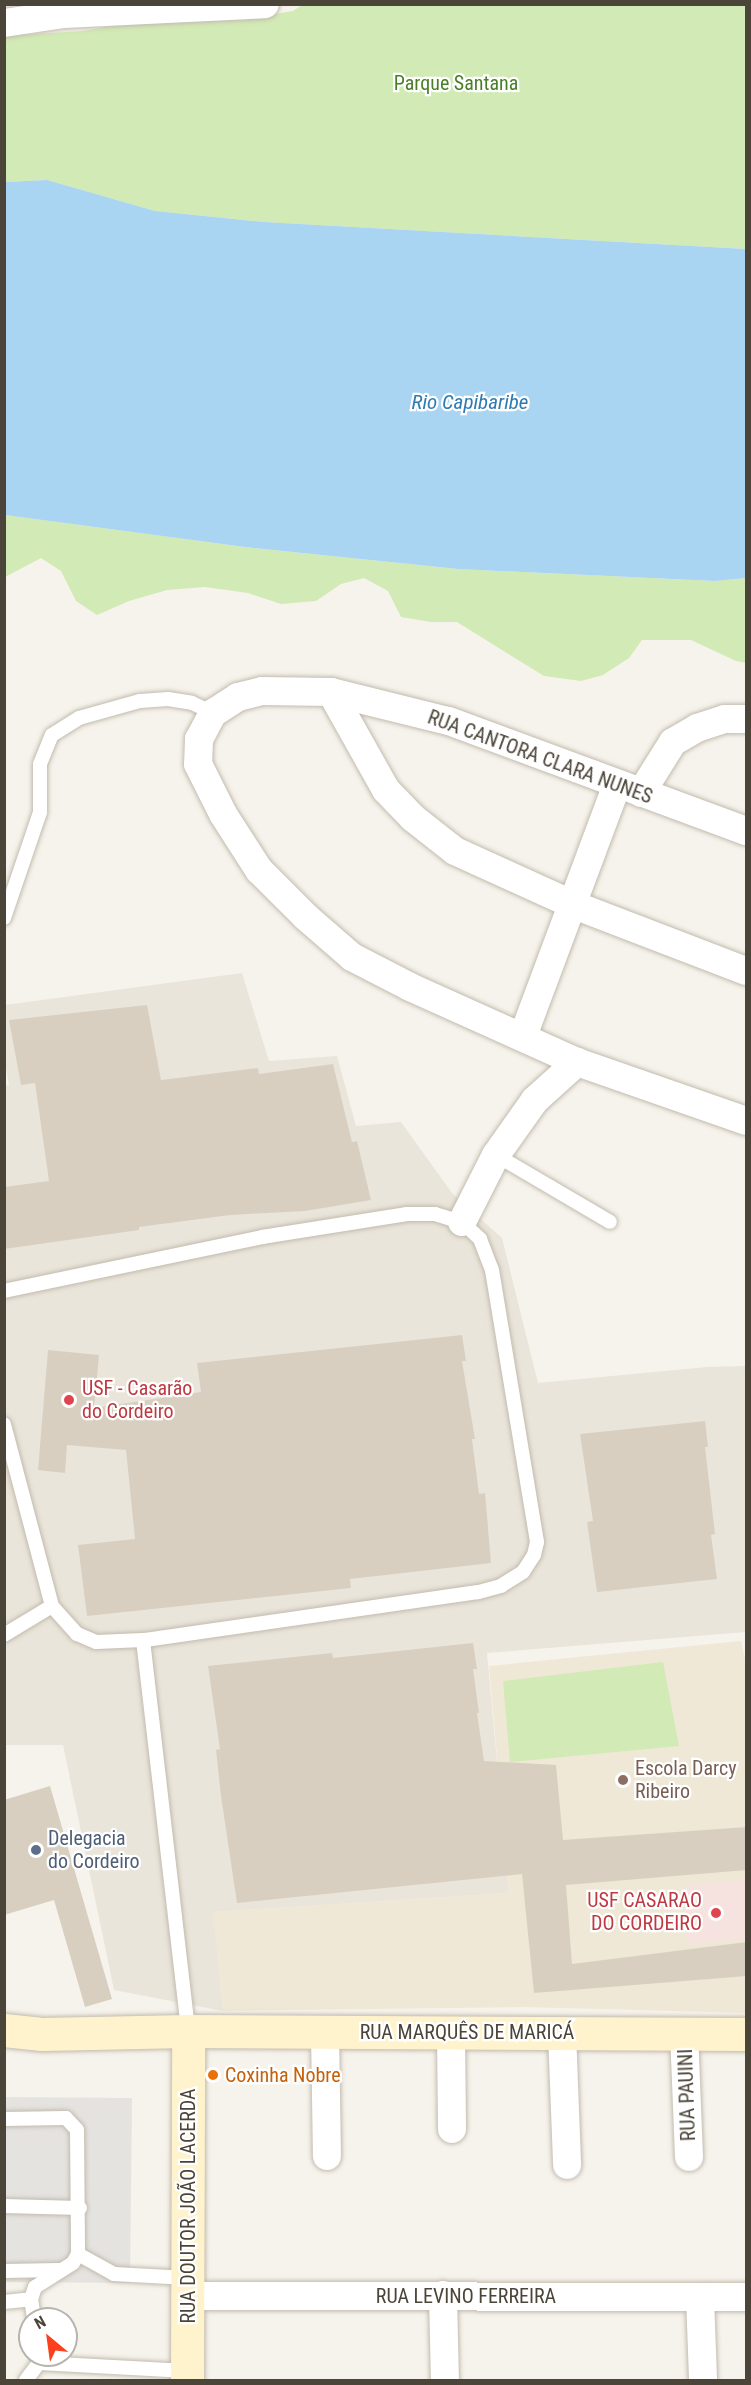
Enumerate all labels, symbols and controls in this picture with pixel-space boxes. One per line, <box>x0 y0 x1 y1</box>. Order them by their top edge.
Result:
park label: Parque Santana <box>394 71 518 95</box>
water label: Rio Capibaribe <box>412 389 528 415</box>
street label: RUA CANTORA CLARA NUNES <box>424 705 656 809</box>
place label: USF - Casarão do Cordeiro <box>82 1376 192 1423</box>
marker: USF - Casarão do Cordeiro <box>60 1391 78 1409</box>
place label: Escola Darcy Ribeiro <box>635 1756 737 1803</box>
marker: Escola Darcy Ribeiro <box>616 1773 630 1787</box>
place label: Delegacia do Cordeiro <box>48 1826 140 1873</box>
marker: Delegacia do Cordeiro <box>29 1843 43 1857</box>
place label: USF CASARAO DO CORDEIRO <box>587 1889 702 1936</box>
marker: USF CASARAO DO CORDEIRO <box>707 1904 725 1922</box>
street label: RUA MARQUÊS DE MARICÁ <box>360 2020 574 2044</box>
street label: RUA PAUINI <box>673 2048 701 2142</box>
place label: Coxinha Nobre <box>225 2063 341 2087</box>
marker: Coxinha Nobre <box>206 2068 220 2082</box>
street label: RUA DOUTOR JOÃO LACERDA <box>176 2088 200 2324</box>
street label: RUA LEVINO FERREIRA <box>376 2284 556 2308</box>
north arrow <box>18 2307 78 2367</box>
text: N <box>31 2312 49 2333</box>

